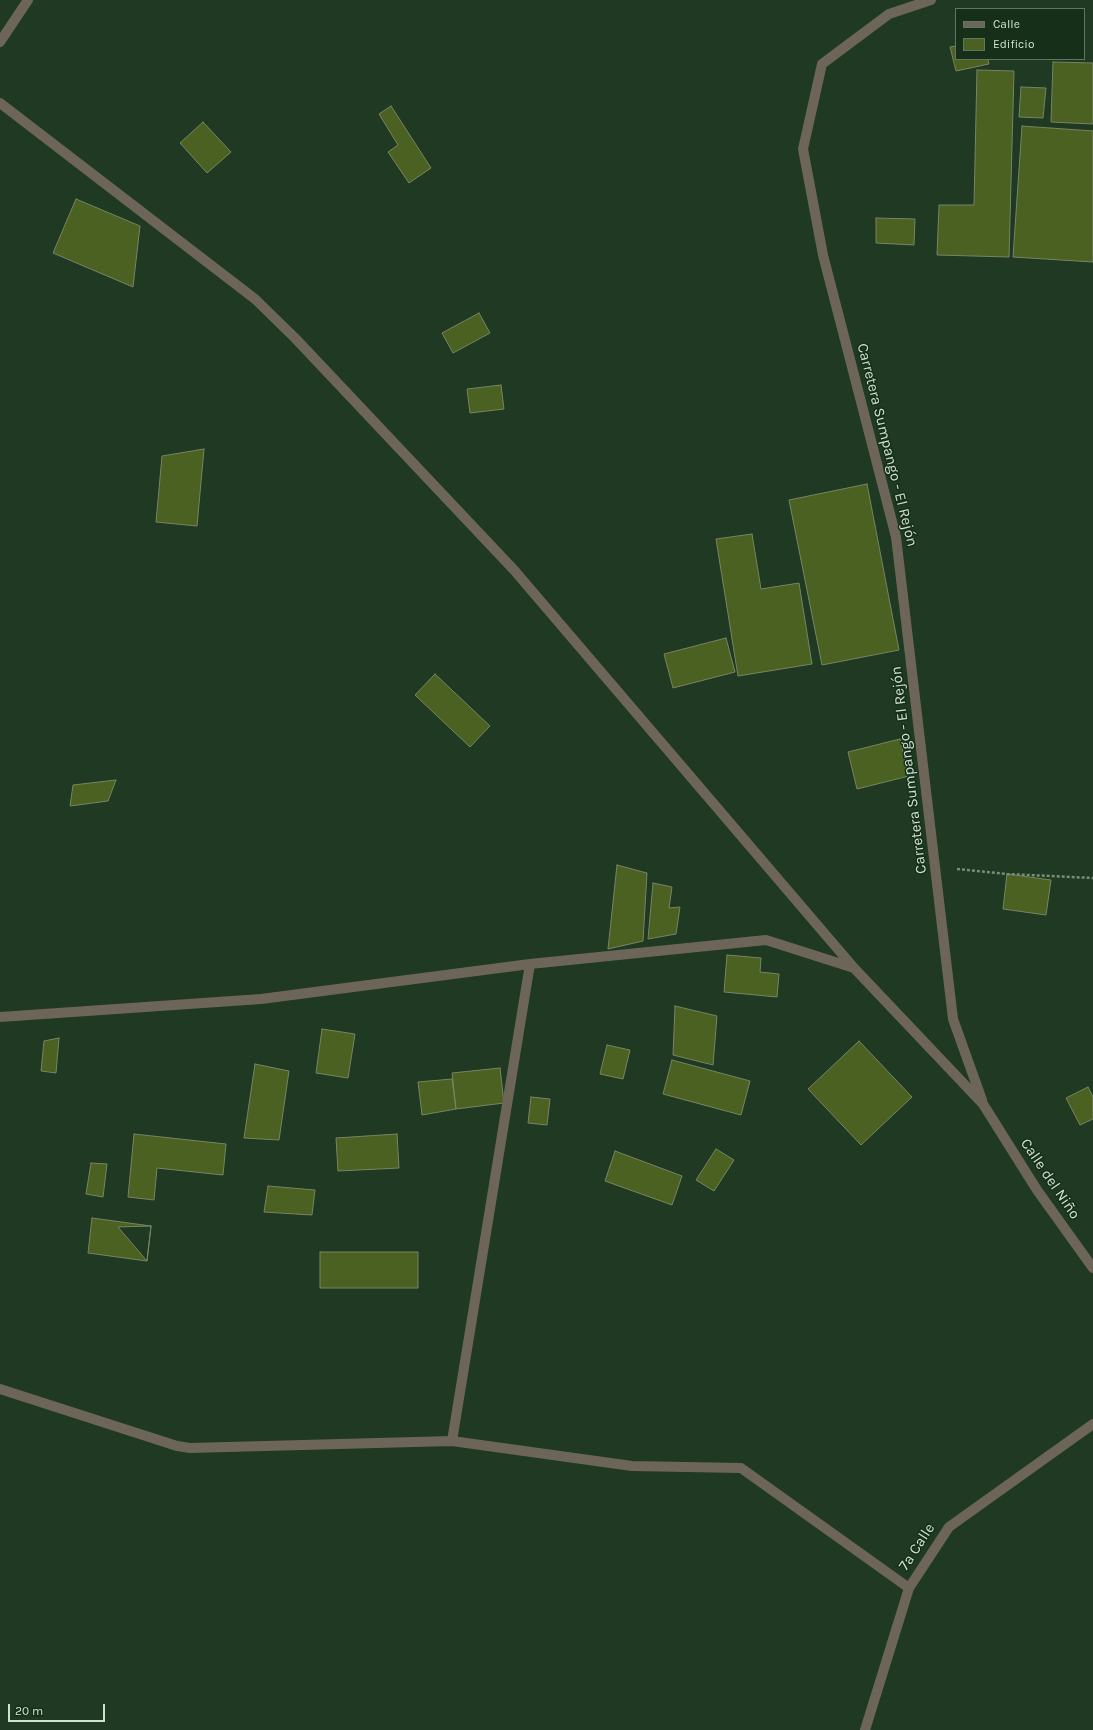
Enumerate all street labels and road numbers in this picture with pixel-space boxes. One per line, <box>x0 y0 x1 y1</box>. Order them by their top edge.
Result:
street label: Carretera Sumpango - El Rejón <box>853 341 921 549</box>
street label: Carretera Sumpango - El Rejón <box>887 665 931 875</box>
street label: Calle del Niño <box>1016 1135 1084 1223</box>
street label: 7a Calle <box>895 1520 939 1574</box>

